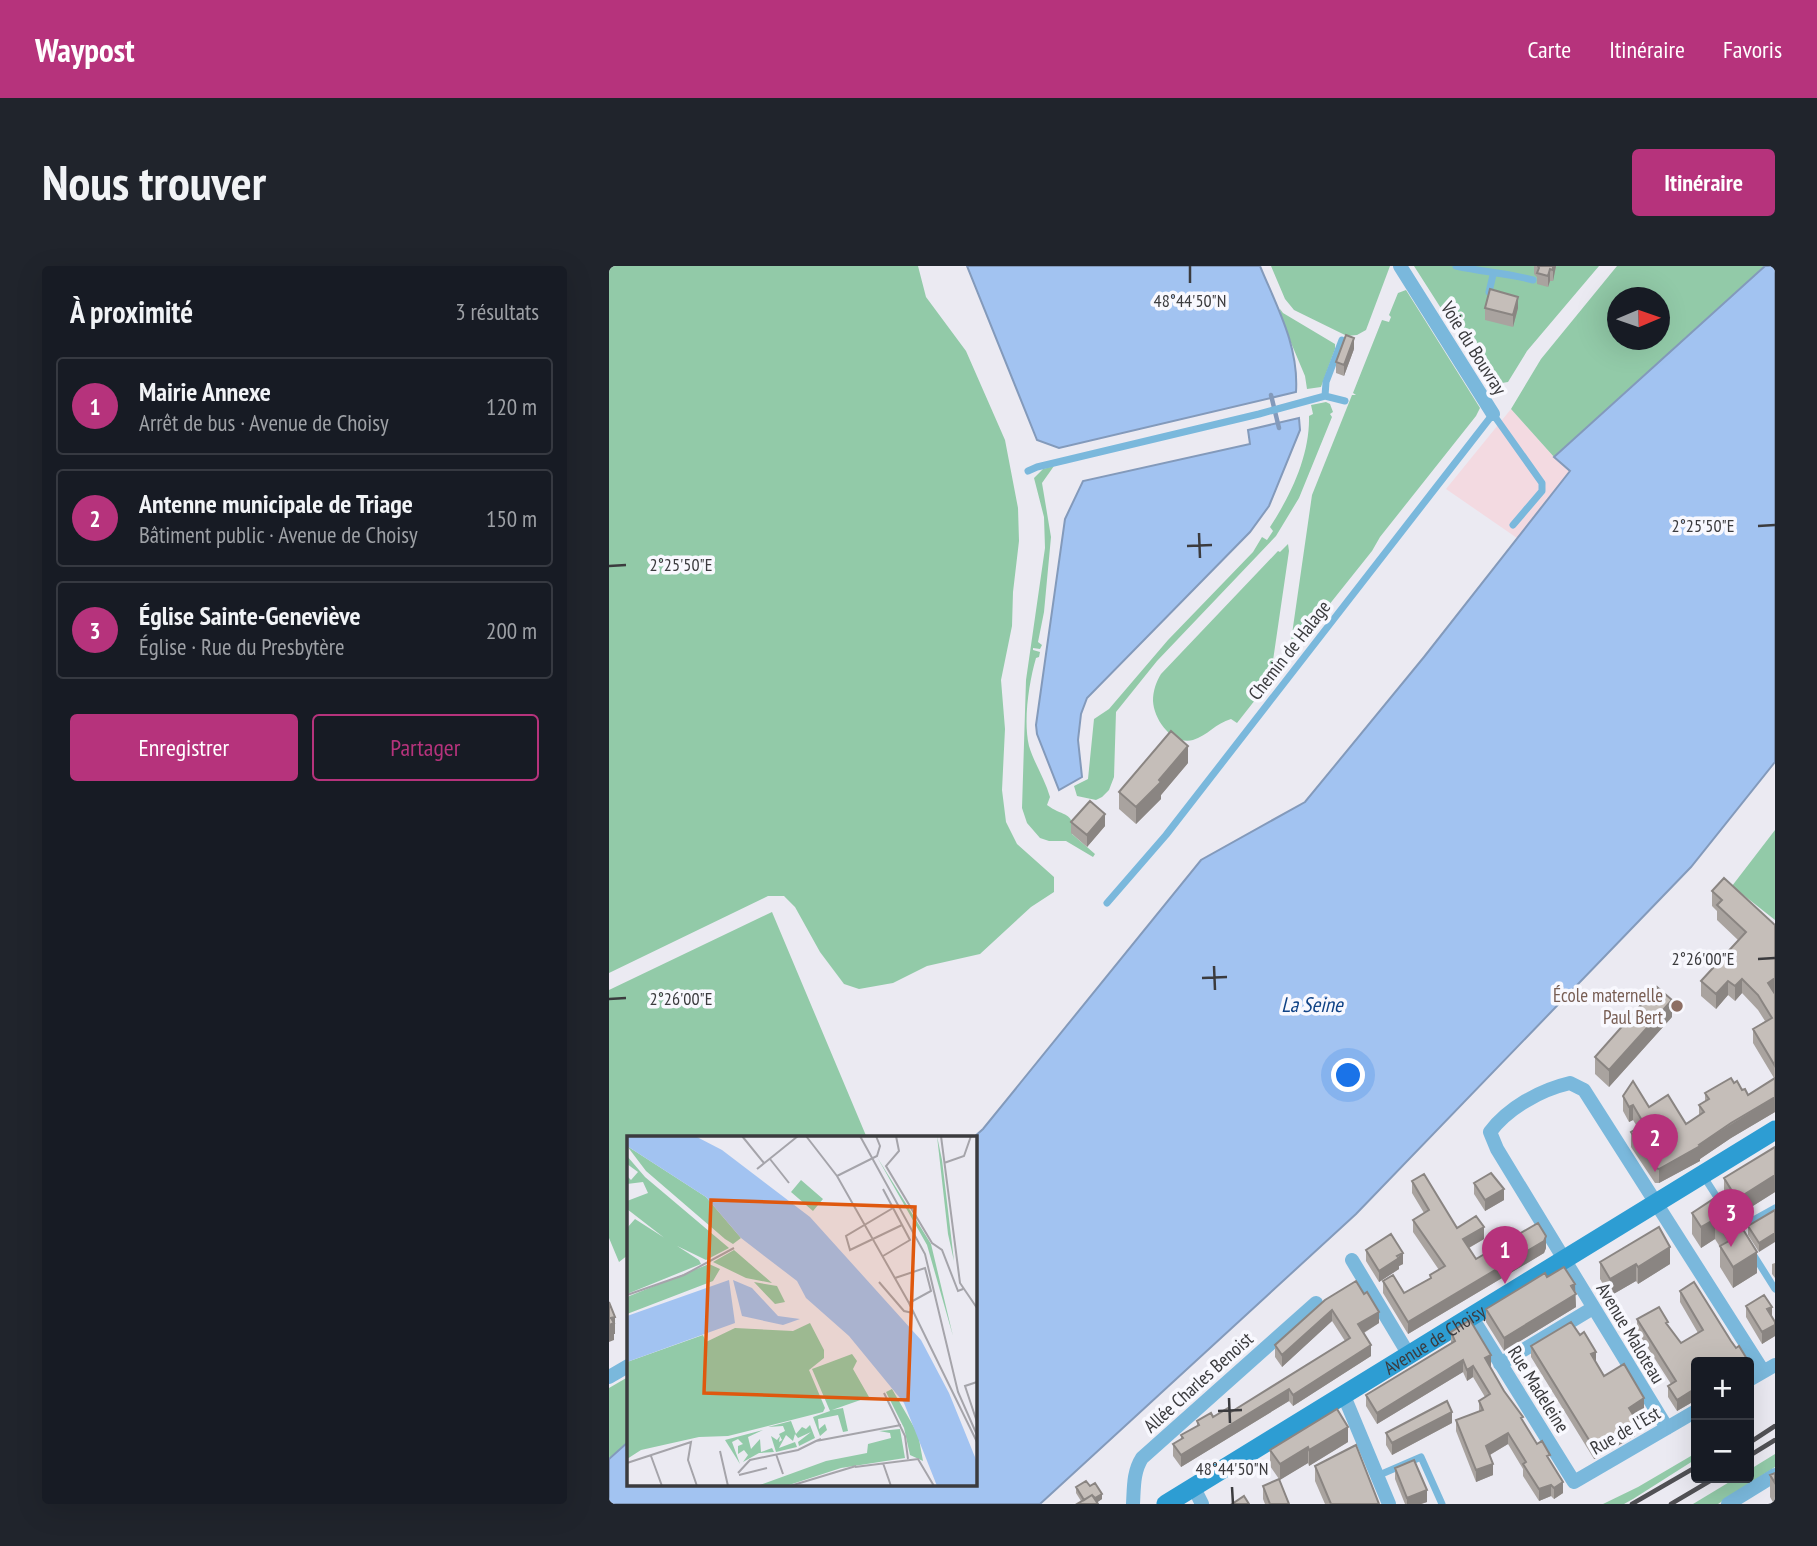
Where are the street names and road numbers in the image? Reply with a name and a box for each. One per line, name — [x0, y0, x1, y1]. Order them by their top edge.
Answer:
street label: Voie du Bouvray — [1435, 296, 1513, 400]
street label: Chemin de Halage — [1243, 595, 1335, 705]
street label: Avenue Maloteau — [1592, 1278, 1670, 1388]
street label: Avenue de Choisy — [1379, 1298, 1491, 1380]
street label: Allée Charles Benoist — [1138, 1326, 1258, 1437]
street label: Rue Madeleine — [1503, 1341, 1575, 1437]
street label: Rue de l'Est — [1586, 1400, 1665, 1460]

